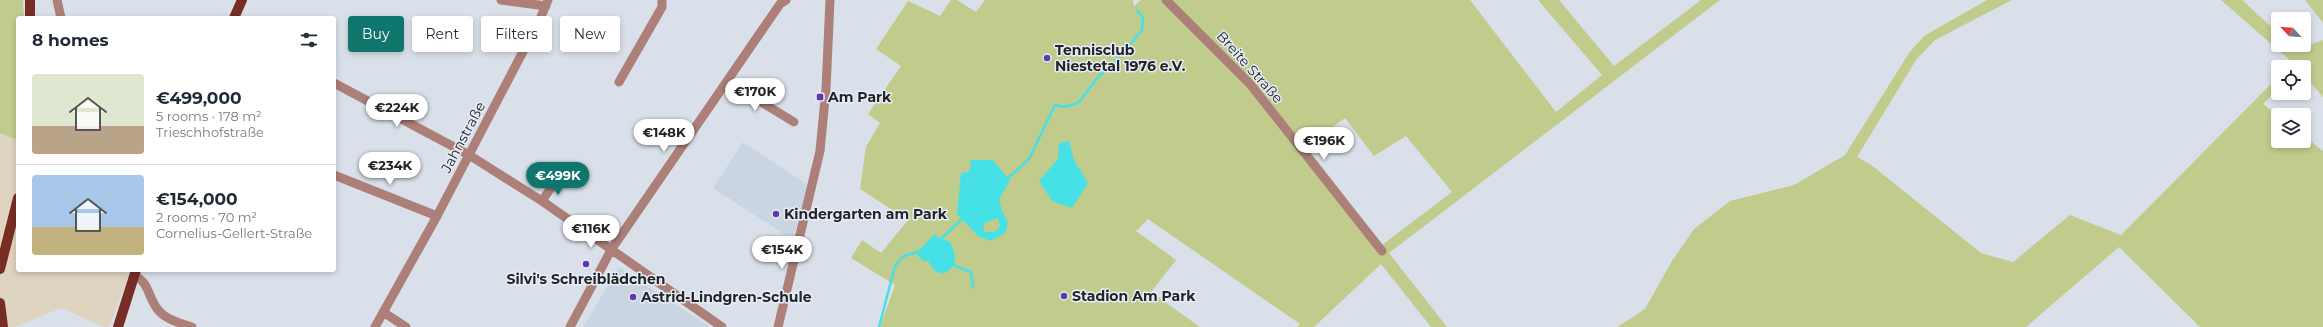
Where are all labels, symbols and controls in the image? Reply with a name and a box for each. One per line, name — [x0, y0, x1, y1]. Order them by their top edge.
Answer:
north arrow — [2271, 12, 2311, 52]
map controls — [2271, 12, 2311, 148]
chip: Buy — [348, 16, 404, 52]
chip: Rent — [412, 16, 473, 52]
chip: Filters — [481, 16, 552, 52]
chip: New — [560, 16, 620, 52]
street label: Breite Straße — [1213, 27, 1287, 107]
icon: filters — [298, 29, 320, 51]
text: 8 homes — [32, 30, 109, 50]
place label: Tennisclub Niestetal 1976 e.V. — [1055, 41, 1186, 75]
marker: Tennisclub Niestetal 1976 e.V. — [1042, 53, 1052, 63]
button: locate — [2271, 60, 2311, 100]
pin: €170K — [727, 78, 783, 112]
text: €170K — [734, 83, 776, 99]
text: €499,000 — [156, 88, 242, 108]
place label: Am Park — [827, 88, 892, 106]
icon: home — [64, 90, 112, 138]
marker: Am Park — [815, 92, 825, 102]
pin: €224K — [369, 94, 425, 128]
street label: Jahnstraße — [436, 98, 489, 176]
text: €224K — [375, 99, 419, 115]
text: 5 rooms · 178 m² — [156, 108, 262, 124]
button: layers — [2271, 108, 2311, 148]
pin: €148K — [636, 119, 692, 153]
text: Trieschhofstraße — [156, 124, 264, 140]
text: €148K — [642, 124, 686, 140]
pin: €196K — [1296, 127, 1352, 161]
text: €196K — [1303, 132, 1345, 148]
pin: €234K — [362, 152, 418, 186]
text: €234K — [368, 157, 412, 173]
pin: €499K — [530, 162, 586, 196]
text: €499K — [535, 167, 581, 183]
text: €154,000 — [156, 189, 238, 209]
icon: home — [64, 191, 112, 239]
place label: Kindergarten am Park — [784, 205, 948, 223]
text: 2 rooms · 70 m² — [156, 209, 257, 225]
marker: Kindergarten am Park — [771, 209, 781, 219]
pin: €116K — [563, 215, 619, 249]
text: €116K — [572, 220, 610, 236]
text: Cornelius-Gellert-Straße — [156, 225, 312, 241]
pin: €154K — [754, 236, 810, 270]
text: €154K — [761, 241, 803, 257]
marker: Silvi's Schreiblädchen — [581, 259, 591, 269]
place label: Silvi's Schreiblädchen — [506, 270, 666, 288]
place label: Stadion Am Park — [1072, 287, 1196, 305]
place label: Astrid-Lindgren-Schule — [640, 288, 812, 306]
marker: Stadion Am Park — [1059, 291, 1069, 301]
marker: Astrid-Lindgren-Schule — [628, 292, 638, 302]

